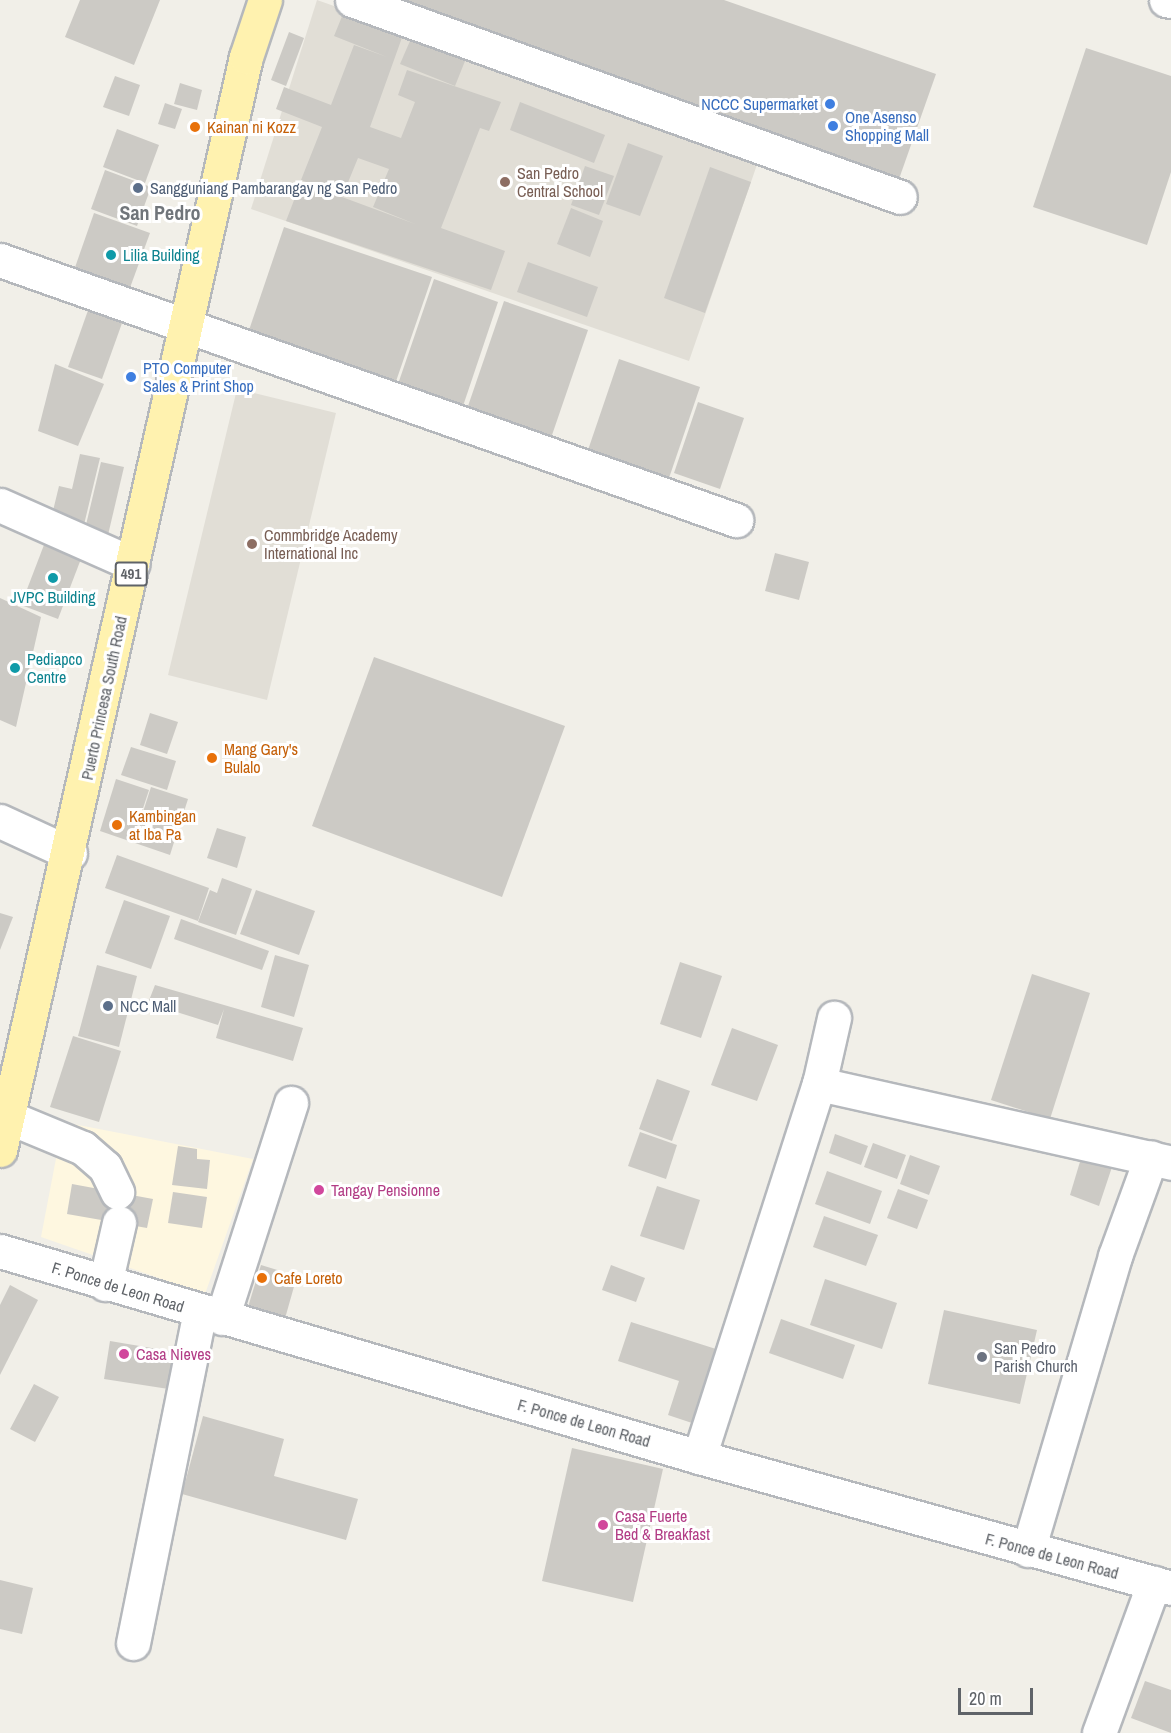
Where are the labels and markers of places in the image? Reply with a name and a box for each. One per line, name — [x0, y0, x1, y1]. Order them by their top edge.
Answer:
place label: NCCC Supermarket — [701, 94, 818, 114]
marker: NCCC Supermarket — [823, 97, 837, 111]
place label: One Asenso Shopping Mall — [845, 107, 929, 145]
place label: Kainan ni Kozz — [207, 117, 296, 137]
marker: One Asenso Shopping Mall — [826, 119, 840, 133]
marker: Kainan ni Kozz — [188, 120, 202, 134]
place label: San Pedro Central School — [517, 163, 603, 201]
marker: San Pedro Central School — [498, 175, 512, 189]
place label: Sangguniang Pambarangay ng San Pedro — [150, 178, 397, 198]
marker: Sangguniang Pambarangay ng San Pedro — [131, 181, 145, 195]
place label: Lilia Building — [123, 245, 200, 265]
marker: Lilia Building — [104, 248, 118, 262]
place label: PTO Computer Sales & Print Shop — [143, 358, 254, 396]
marker: PTO Computer Sales & Print Shop — [124, 370, 138, 384]
place label: Commbridge Academy International Inc — [264, 525, 398, 563]
marker: Commbridge Academy International Inc — [245, 537, 259, 551]
marker: JVPC Building — [46, 571, 60, 585]
place label: JVPC Building — [10, 587, 96, 607]
place label: Pediapco Centre — [27, 649, 82, 687]
marker: Pediapco Centre — [8, 661, 22, 675]
place label: Mang Gary's Bulalo — [224, 739, 298, 777]
marker: Mang Gary's Bulalo — [205, 751, 219, 765]
place label: Kambingan at Iba Pa — [129, 806, 196, 844]
marker: Kambingan at Iba Pa — [110, 818, 124, 832]
place label: NCC Mall — [120, 996, 176, 1016]
marker: NCC Mall — [101, 999, 115, 1013]
place label: Tangay Pensionne — [331, 1180, 440, 1200]
marker: Tangay Pensionne — [312, 1183, 326, 1197]
place label: Cafe Loreto — [274, 1268, 343, 1288]
marker: Cafe Loreto — [255, 1271, 269, 1285]
place label: San Pedro Parish Church — [994, 1338, 1078, 1376]
place label: Casa Nieves — [136, 1344, 211, 1364]
marker: Casa Nieves — [117, 1347, 131, 1361]
marker: San Pedro Parish Church — [975, 1350, 989, 1364]
place label: Casa Fuerte Bed & Breakfast — [615, 1506, 710, 1544]
marker: Casa Fuerte Bed & Breakfast — [596, 1518, 610, 1532]

